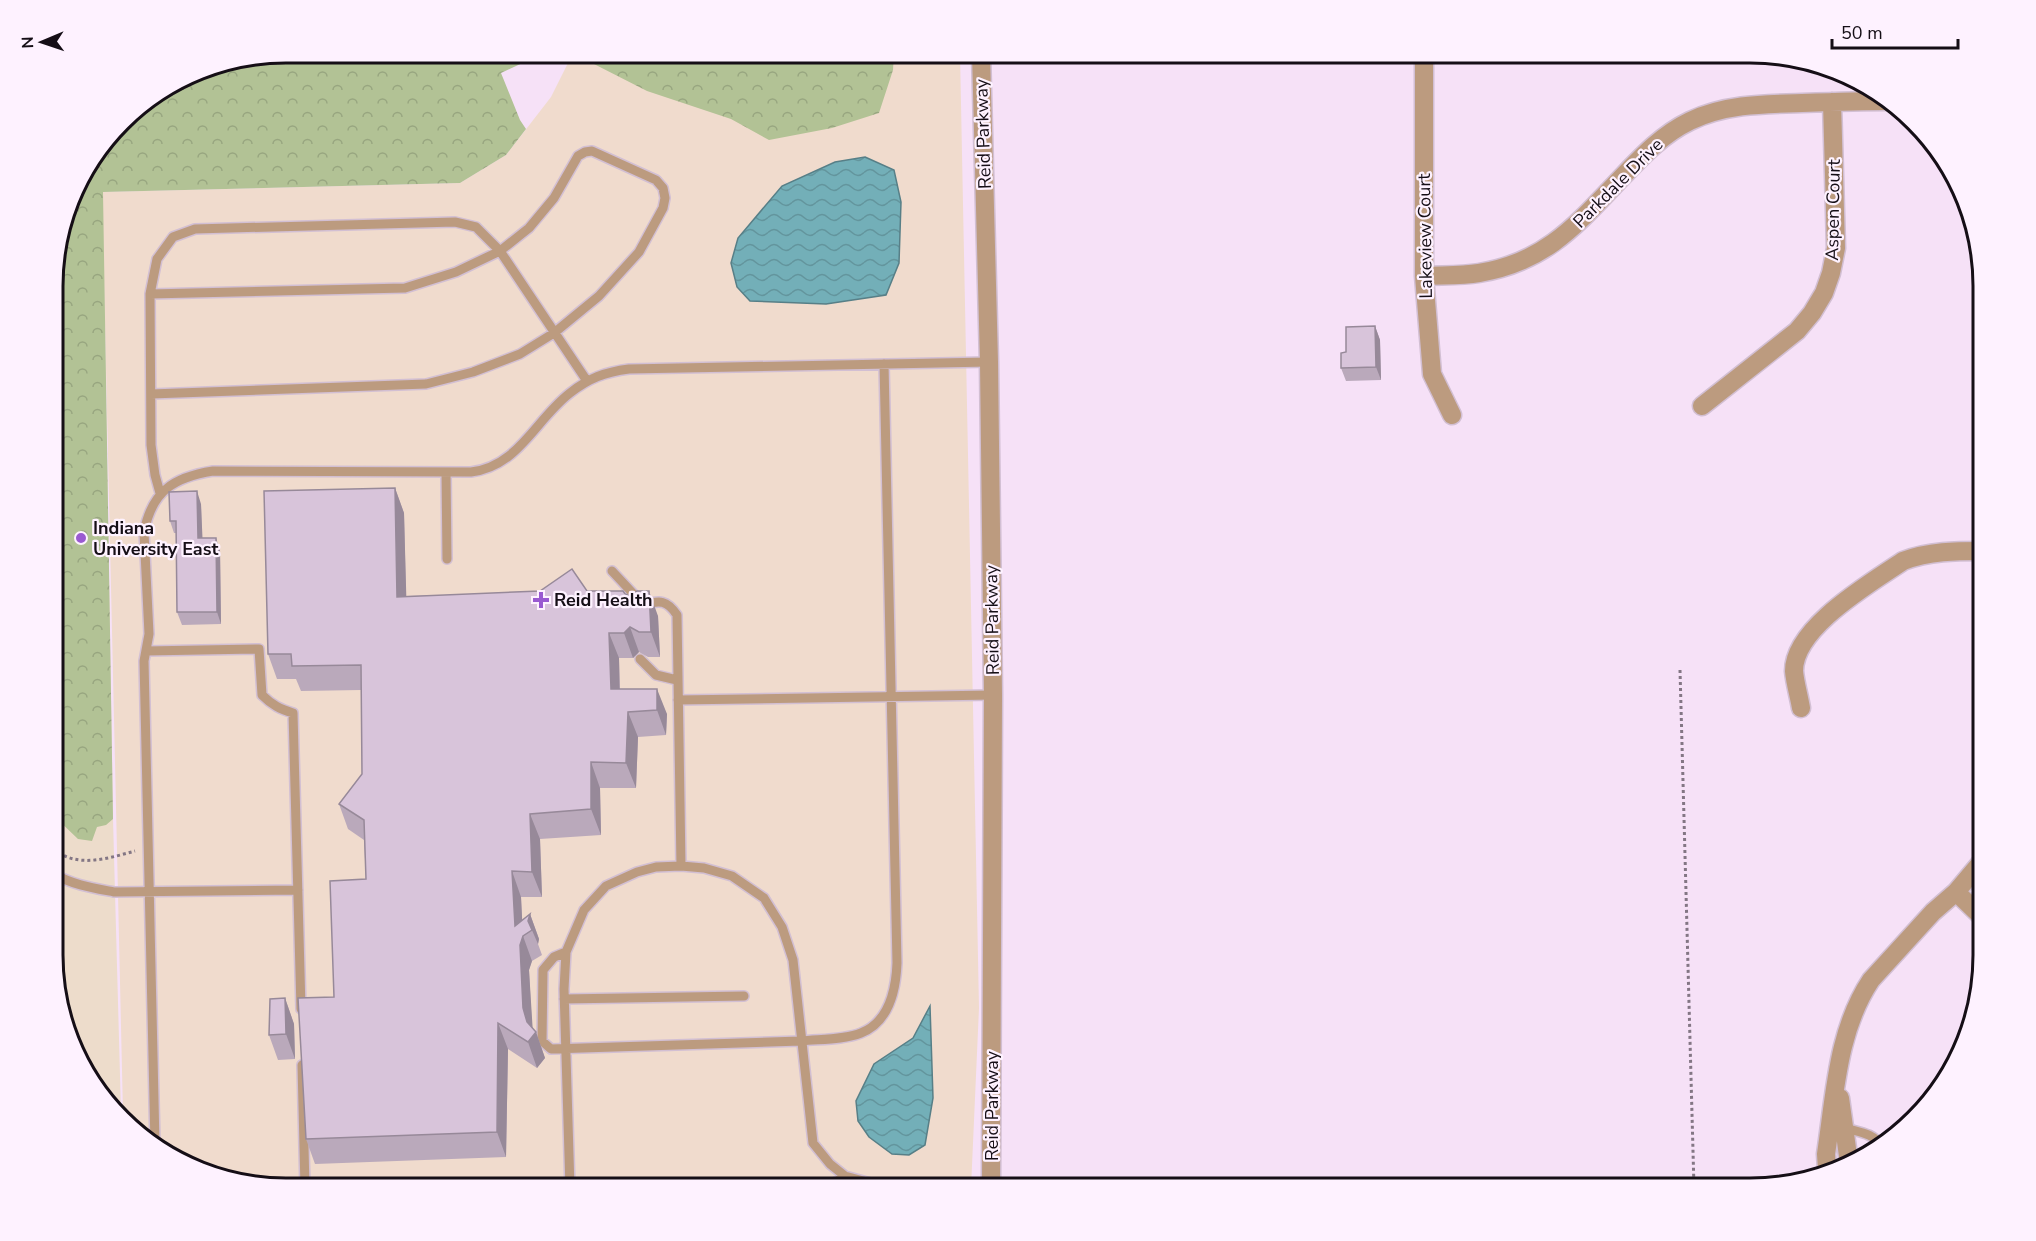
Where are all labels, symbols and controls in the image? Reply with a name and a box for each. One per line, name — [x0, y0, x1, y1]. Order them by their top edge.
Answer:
north arrow — [12, 12, 72, 72]
scale bar — [1832, 12, 1958, 50]
text: 50 m — [1841, 21, 1883, 45]
text: N — [17, 36, 39, 49]
street label: Reid Parkway — [969, 78, 997, 189]
street label: Parkdale Drive — [1568, 133, 1668, 233]
street label: Aspen Court — [1820, 158, 1846, 261]
street label: Lakeview Court — [1412, 173, 1438, 299]
place label: Indiana University East — [93, 516, 218, 561]
marker: Indiana University East — [74, 531, 88, 545]
street label: Reid Parkway — [979, 564, 1005, 675]
place label: Reid Health — [554, 588, 653, 612]
marker: Reid Health — [532, 591, 550, 609]
street label: Reid Parkway — [980, 1050, 1004, 1161]

